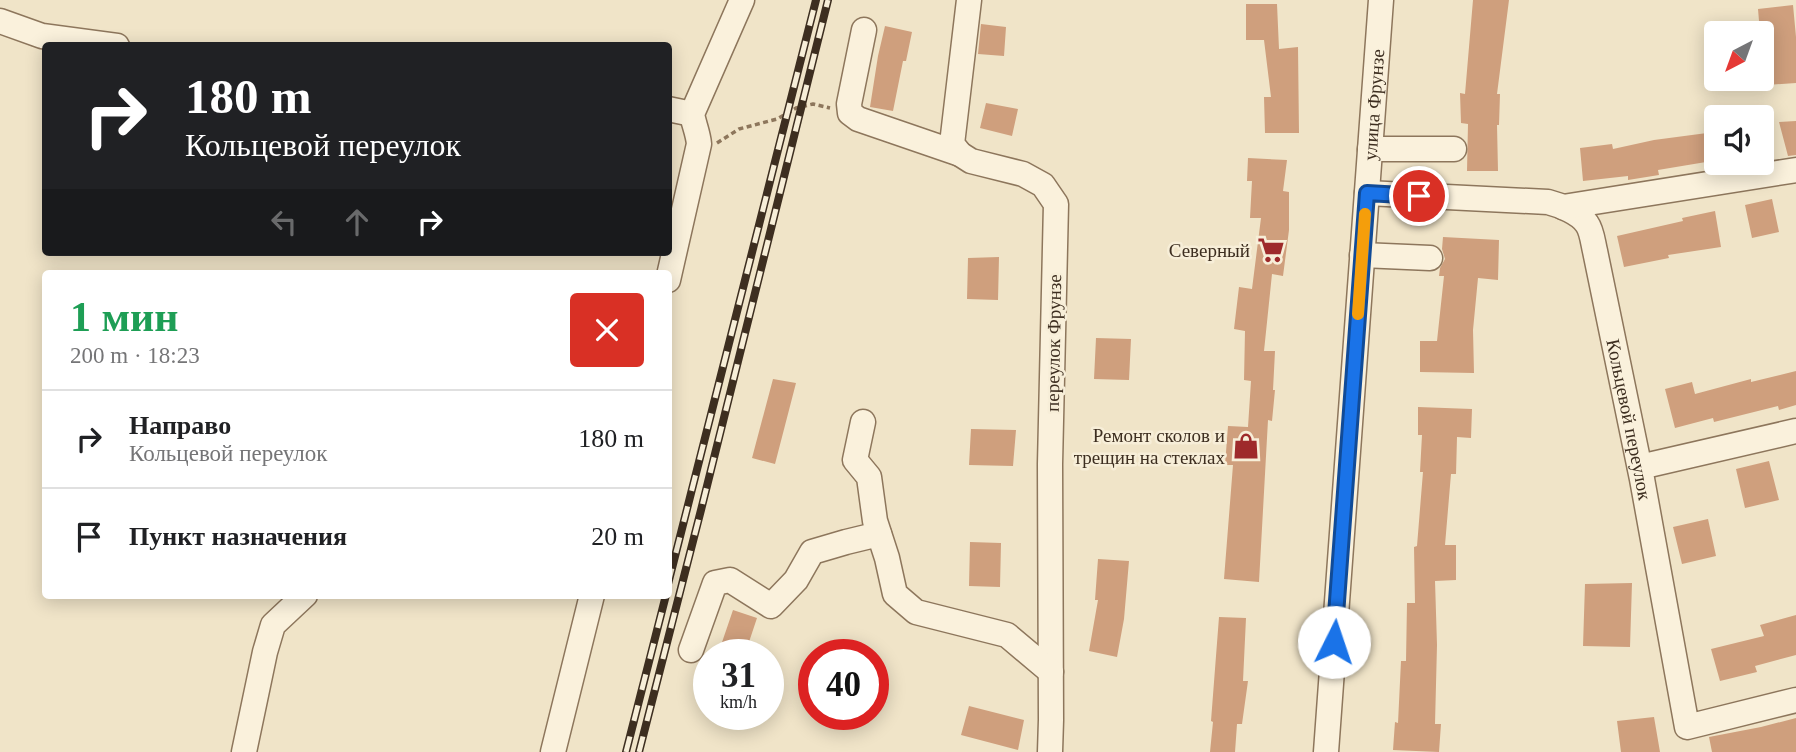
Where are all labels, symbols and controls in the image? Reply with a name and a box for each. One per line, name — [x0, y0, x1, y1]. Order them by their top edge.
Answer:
north arrow — [1704, 21, 1774, 91]
map controls — [1704, 21, 1774, 175]
street label: улица Фрунзе — [1359, 48, 1388, 161]
text: 180 m — [185, 69, 312, 124]
icon: right — [70, 70, 161, 161]
button: sound — [1704, 105, 1774, 175]
text: Кольцевой переулок — [185, 127, 461, 163]
pin — [1389, 166, 1449, 226]
icon: arrive — [1400, 177, 1438, 215]
icon: left — [265, 203, 303, 241]
icon: ahead — [338, 203, 376, 241]
icon: right — [411, 203, 449, 241]
supermarket icon: Северный — [1256, 235, 1286, 265]
place label: Северный — [1169, 240, 1250, 261]
street label: переулок Фрунзе — [1042, 274, 1065, 412]
button: close — [570, 293, 644, 367]
text: 1 мин — [70, 294, 179, 340]
street label: Кольцевой переулок — [1602, 337, 1656, 502]
text: 200 m · 18:23 — [70, 343, 200, 368]
text: Направо — [129, 411, 231, 440]
icon: right — [70, 420, 108, 458]
text: 180 m — [578, 424, 644, 453]
place label: Ремонт сколов и трещин на стеклах — [1074, 425, 1225, 468]
shop icon: Ремонт сколов и трещин на стеклах — [1231, 431, 1261, 461]
text: Кольцевой переулок — [129, 441, 327, 466]
icon: arrive — [70, 518, 108, 556]
text: Пункт назначения — [129, 522, 347, 551]
text: 20 m — [591, 522, 644, 551]
position arrow — [1297, 605, 1371, 679]
speed limit sign: 40 — [798, 639, 889, 730]
text: 31 — [721, 656, 756, 695]
text: km/h — [720, 692, 757, 712]

